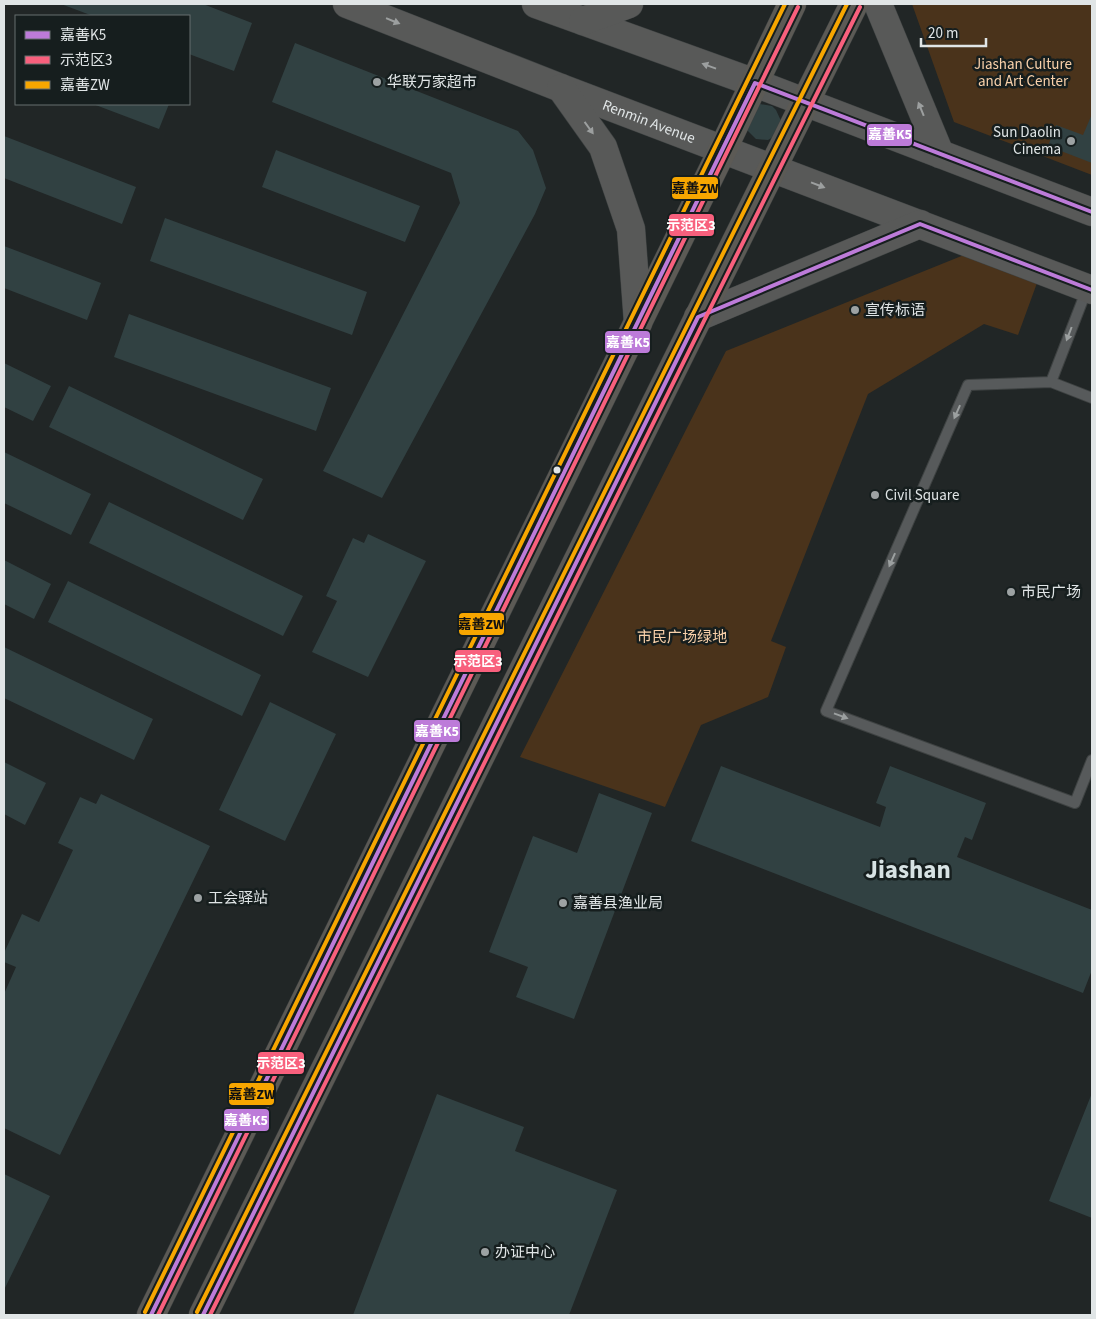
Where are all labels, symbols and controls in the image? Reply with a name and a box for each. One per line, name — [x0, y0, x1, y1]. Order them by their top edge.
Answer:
legend — [15, 15, 190, 105]
scale bar — [921, 15, 986, 47]
one-way arrow — [385, 18, 400, 26]
text: 20 m — [928, 23, 958, 44]
text: 嘉善K5 — [60, 25, 106, 46]
text: 示范区3 — [60, 50, 112, 71]
park label: Jiashan Culture and Art Center — [974, 54, 1072, 92]
one-way arrow — [701, 62, 716, 70]
place label: 华联万家超市 — [387, 72, 477, 93]
text: 嘉善ZW — [60, 75, 110, 96]
marker: 华联万家超市 — [371, 76, 383, 88]
street label: Renmin Avenue — [600, 94, 698, 149]
one-way arrow — [917, 102, 925, 116]
one-way arrow — [584, 121, 594, 135]
place label: Sun Daolin Cinema — [993, 122, 1061, 160]
line badge: 嘉善K5 — [866, 123, 913, 147]
text: 嘉善K5 — [868, 125, 912, 145]
marker: Sun Daolin Cinema — [1065, 135, 1077, 147]
line badge: 嘉善ZW — [671, 176, 719, 200]
text: 嘉善ZW — [672, 179, 719, 199]
one-way arrow — [811, 181, 826, 189]
line badge: 示范区3 — [668, 213, 715, 237]
text: 示范区3 — [666, 216, 716, 236]
place label: 宣传标语 — [865, 300, 925, 321]
marker: 宣传标语 — [849, 304, 861, 316]
one-way arrow — [1065, 327, 1073, 341]
line badge: 嘉善K5 — [604, 330, 651, 354]
text: 嘉善K5 — [606, 333, 650, 353]
one-way arrow — [953, 405, 961, 419]
unlabelled marker — [552, 465, 562, 475]
place label: Civil Square — [885, 485, 959, 506]
marker: Civil Square — [869, 489, 881, 501]
one-way arrow — [887, 553, 895, 567]
place label: 市民广场 — [1021, 582, 1081, 603]
marker: 市民广场 — [1005, 586, 1017, 598]
line badge: 嘉善ZW — [458, 612, 505, 636]
text: 嘉善ZW — [458, 615, 505, 635]
park label: 市民广场绿地 — [637, 627, 727, 648]
line badge: 示范区3 — [454, 649, 502, 673]
text: 示范区3 — [453, 652, 503, 672]
one-way arrow — [833, 713, 848, 720]
line badge: 嘉善K5 — [413, 719, 461, 743]
text: 嘉善K5 — [415, 722, 459, 742]
district label: Jiashan — [865, 852, 951, 888]
place label: 工会驿站 — [208, 888, 268, 909]
marker: 工会驿站 — [192, 892, 204, 904]
place label: 嘉善县渔业局 — [573, 893, 663, 914]
marker: 嘉善县渔业局 — [557, 897, 569, 909]
line badge: 示范区3 — [257, 1051, 305, 1075]
text: 示范区3 — [256, 1054, 306, 1074]
line badge: 嘉善ZW — [228, 1082, 275, 1106]
text: 嘉善ZW — [229, 1085, 276, 1105]
line badge: 嘉善K5 — [223, 1108, 270, 1132]
text: 嘉善K5 — [224, 1111, 268, 1131]
place label: 办证中心 — [495, 1242, 555, 1263]
marker: 办证中心 — [479, 1246, 491, 1258]

